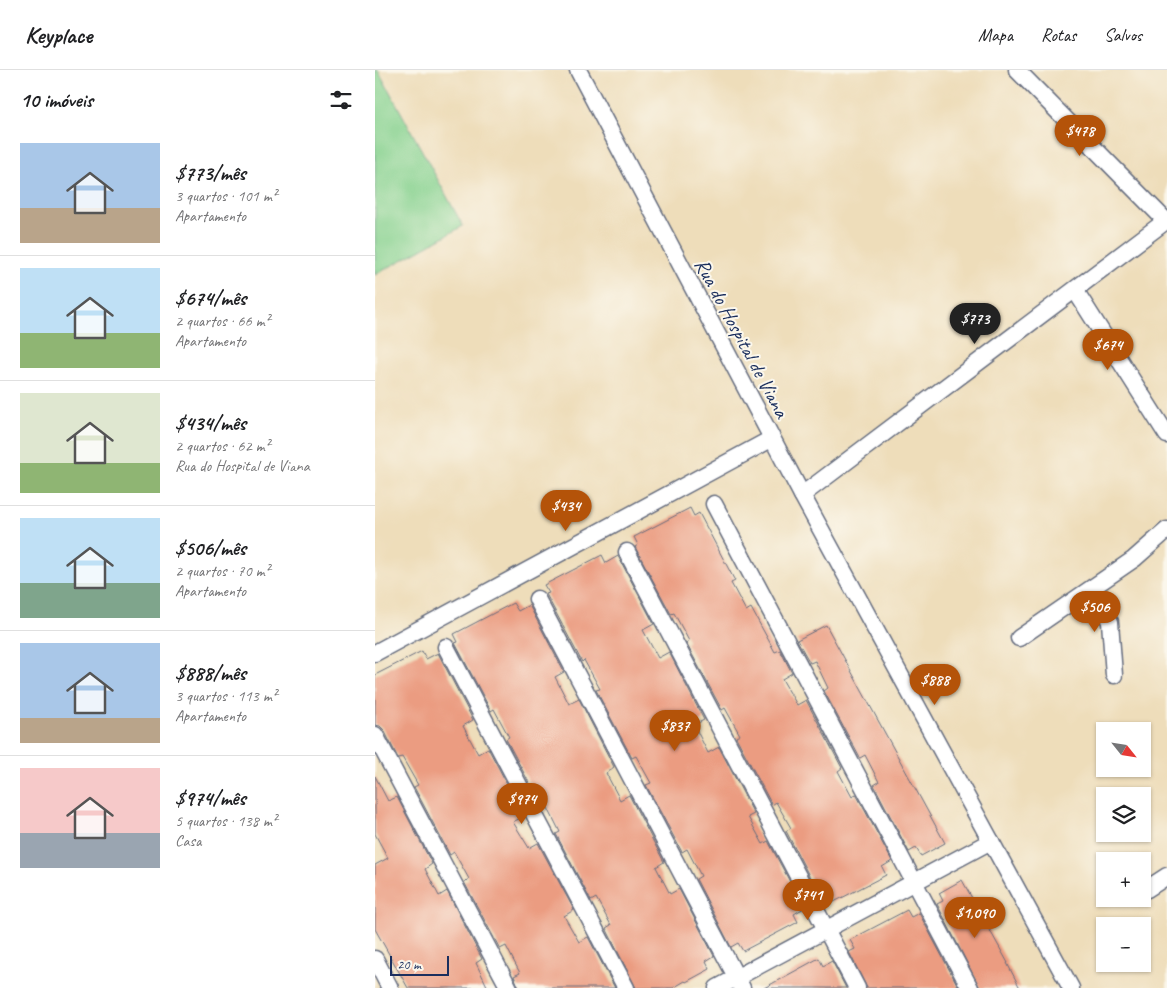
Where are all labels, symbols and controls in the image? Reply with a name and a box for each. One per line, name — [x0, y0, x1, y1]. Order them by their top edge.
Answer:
text: Keyplace — [25, 20, 92, 50]
text: Mapa — [978, 24, 1013, 46]
text: Rotas — [1041, 24, 1076, 46]
text: Salvos — [1104, 24, 1142, 46]
icon: filters — [327, 86, 355, 114]
text: 10 imóveis — [20, 87, 93, 113]
pin: $478 — [1050, 114, 1110, 157]
text: $478 — [1066, 121, 1094, 141]
text: $773/mês — [175, 160, 246, 186]
icon: home — [60, 163, 120, 223]
text: 3 quartos · 101 m² — [175, 186, 277, 206]
text: Apartamento — [175, 206, 246, 226]
street label: Rua do Hospital de Viana — [689, 254, 796, 424]
text: $674/mês — [175, 285, 246, 311]
icon: home — [60, 288, 120, 348]
pin: $773 — [945, 302, 1005, 345]
text: $773 — [961, 309, 989, 329]
text: 2 quartos · 66 m² — [175, 311, 270, 331]
pin: $674 — [1078, 328, 1138, 371]
text: Apartamento — [175, 331, 246, 351]
text: $674 — [1093, 335, 1123, 355]
text: $434/mês — [175, 410, 246, 436]
icon: home — [60, 413, 120, 473]
text: 2 quartos · 62 m² — [175, 436, 270, 456]
text: Rua do Hospital de Viana — [175, 456, 310, 476]
pin: $434 — [536, 490, 596, 532]
text: $434 — [552, 496, 580, 516]
text: $506/mês — [175, 535, 246, 561]
icon: home — [60, 538, 120, 598]
text: 2 quartos · 70 m² — [175, 561, 270, 581]
text: Apartamento — [175, 581, 246, 601]
pin: $506 — [1065, 590, 1125, 633]
text: $506 — [1081, 597, 1109, 617]
text: $888/mês — [175, 660, 246, 686]
icon: home — [60, 663, 120, 723]
pin: $888 — [905, 664, 965, 706]
text: $888 — [921, 670, 949, 690]
text: 3 quartos · 113 m² — [175, 686, 277, 706]
text: Apartamento — [175, 706, 246, 726]
pin: $837 — [645, 710, 705, 752]
text: $837 — [661, 716, 689, 736]
north arrow — [1096, 722, 1151, 778]
map controls — [1096, 722, 1151, 972]
pin: $974 — [492, 782, 552, 825]
text: $974/mês — [175, 785, 246, 811]
button: layers — [1096, 787, 1151, 842]
icon: home — [60, 788, 120, 848]
text: $974 — [508, 789, 536, 809]
text: 5 quartos · 138 m² — [175, 811, 277, 831]
text: Casa — [175, 831, 201, 851]
button: + — [1096, 852, 1151, 907]
pin: $741 — [778, 878, 838, 921]
text: $741 — [794, 885, 822, 905]
pin: $1,090 — [934, 896, 1016, 939]
text: $1,090 — [956, 903, 994, 923]
button: − — [1096, 917, 1151, 972]
scale bar — [390, 953, 449, 976]
text: 20 m — [397, 956, 421, 973]

